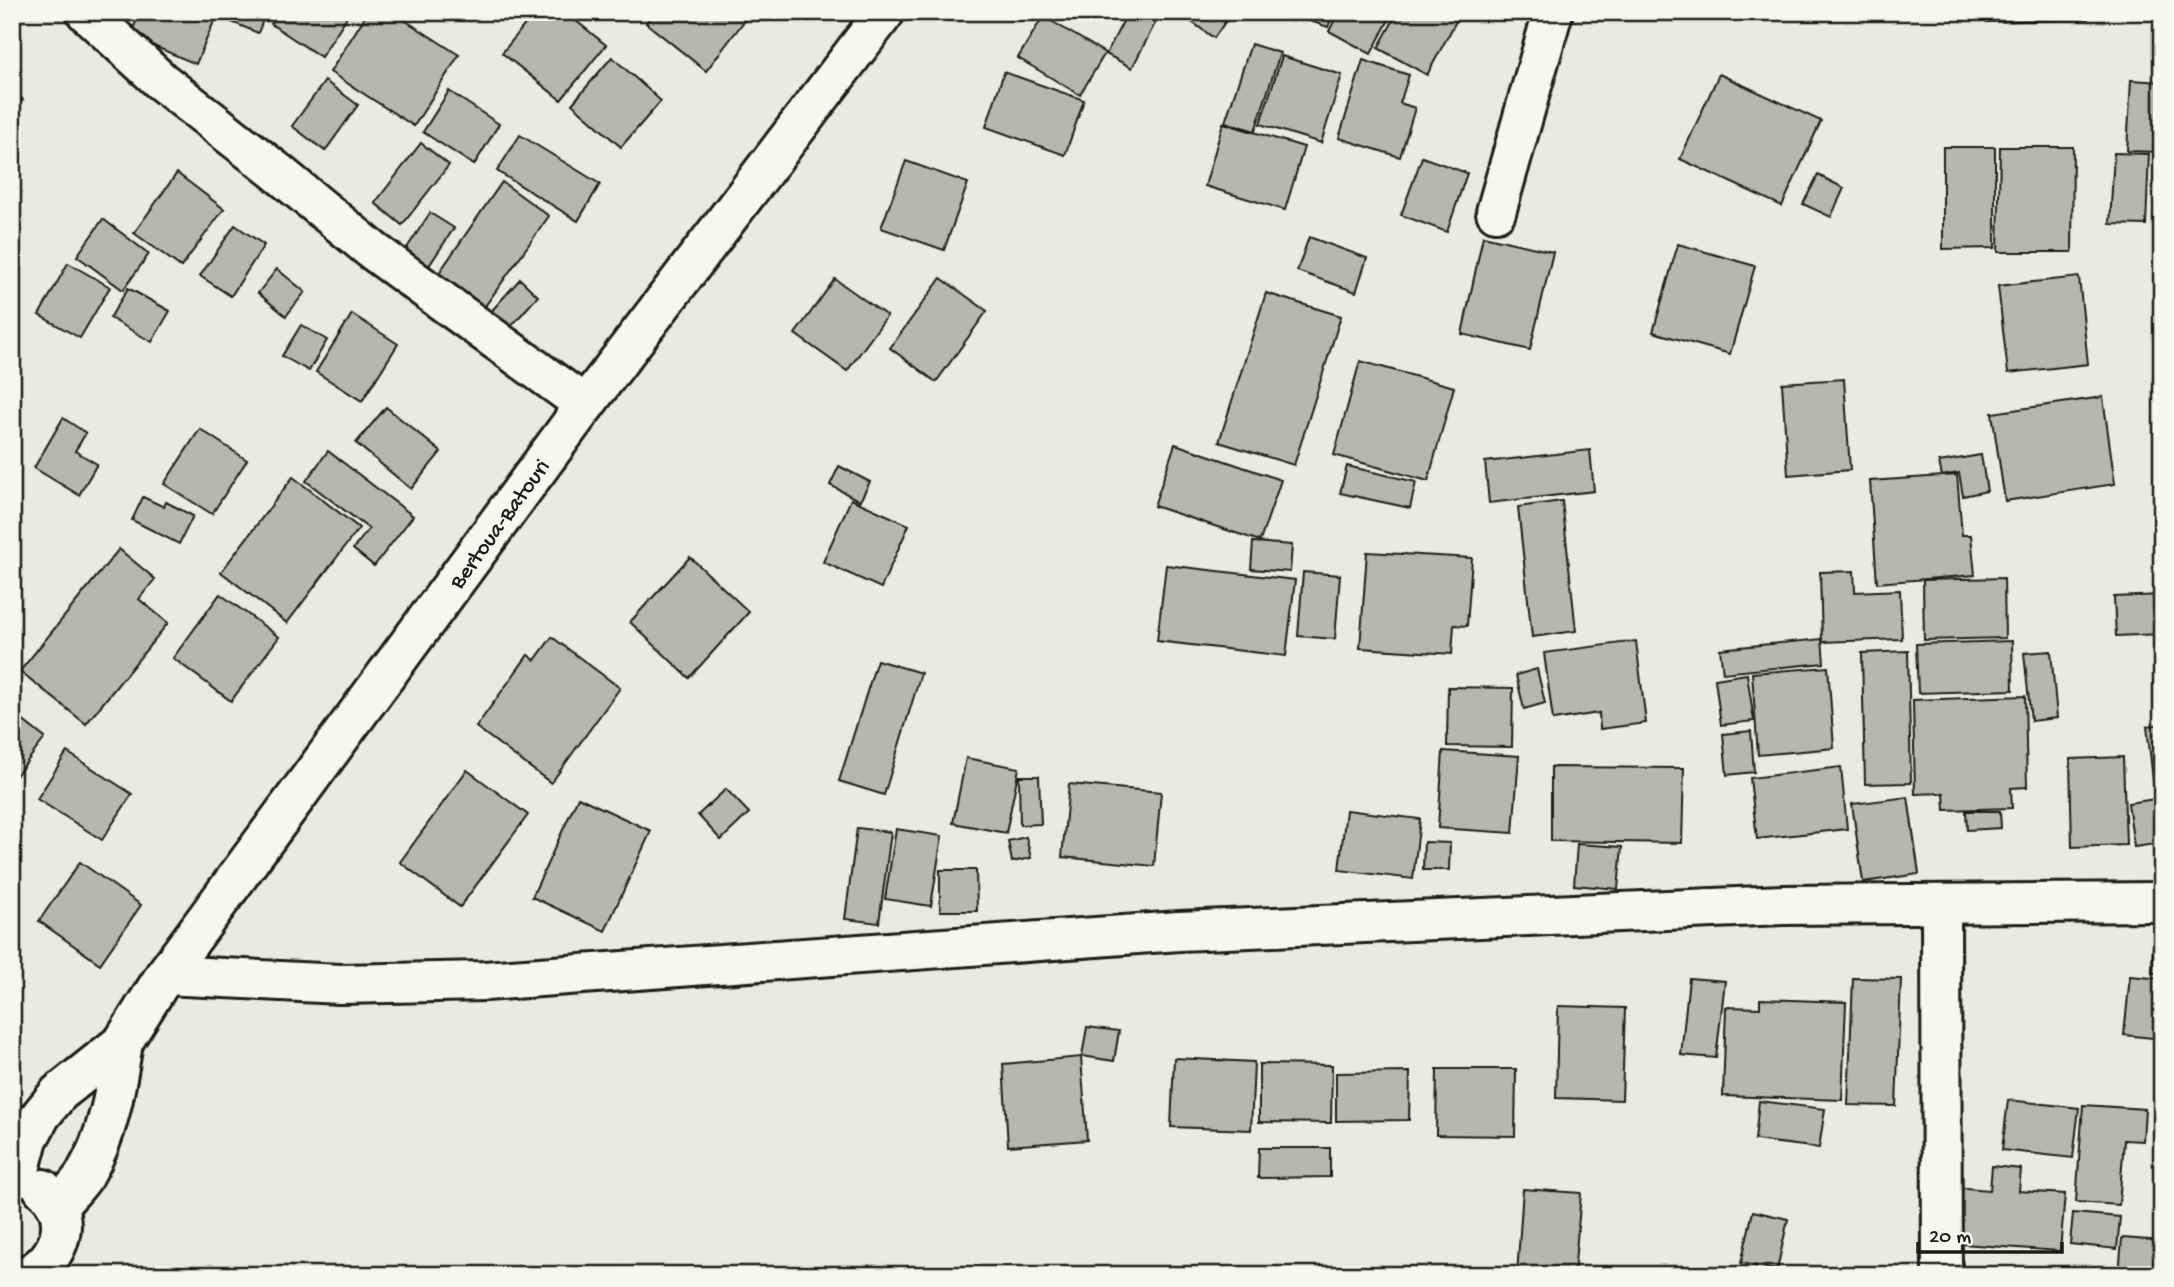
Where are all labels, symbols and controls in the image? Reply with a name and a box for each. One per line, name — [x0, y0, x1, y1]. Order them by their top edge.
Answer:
street label: Bertoua-Batouri — [444, 455, 557, 596]
scale bar — [1918, 1210, 2062, 1254]
text: 20 m — [1929, 1226, 1971, 1251]

